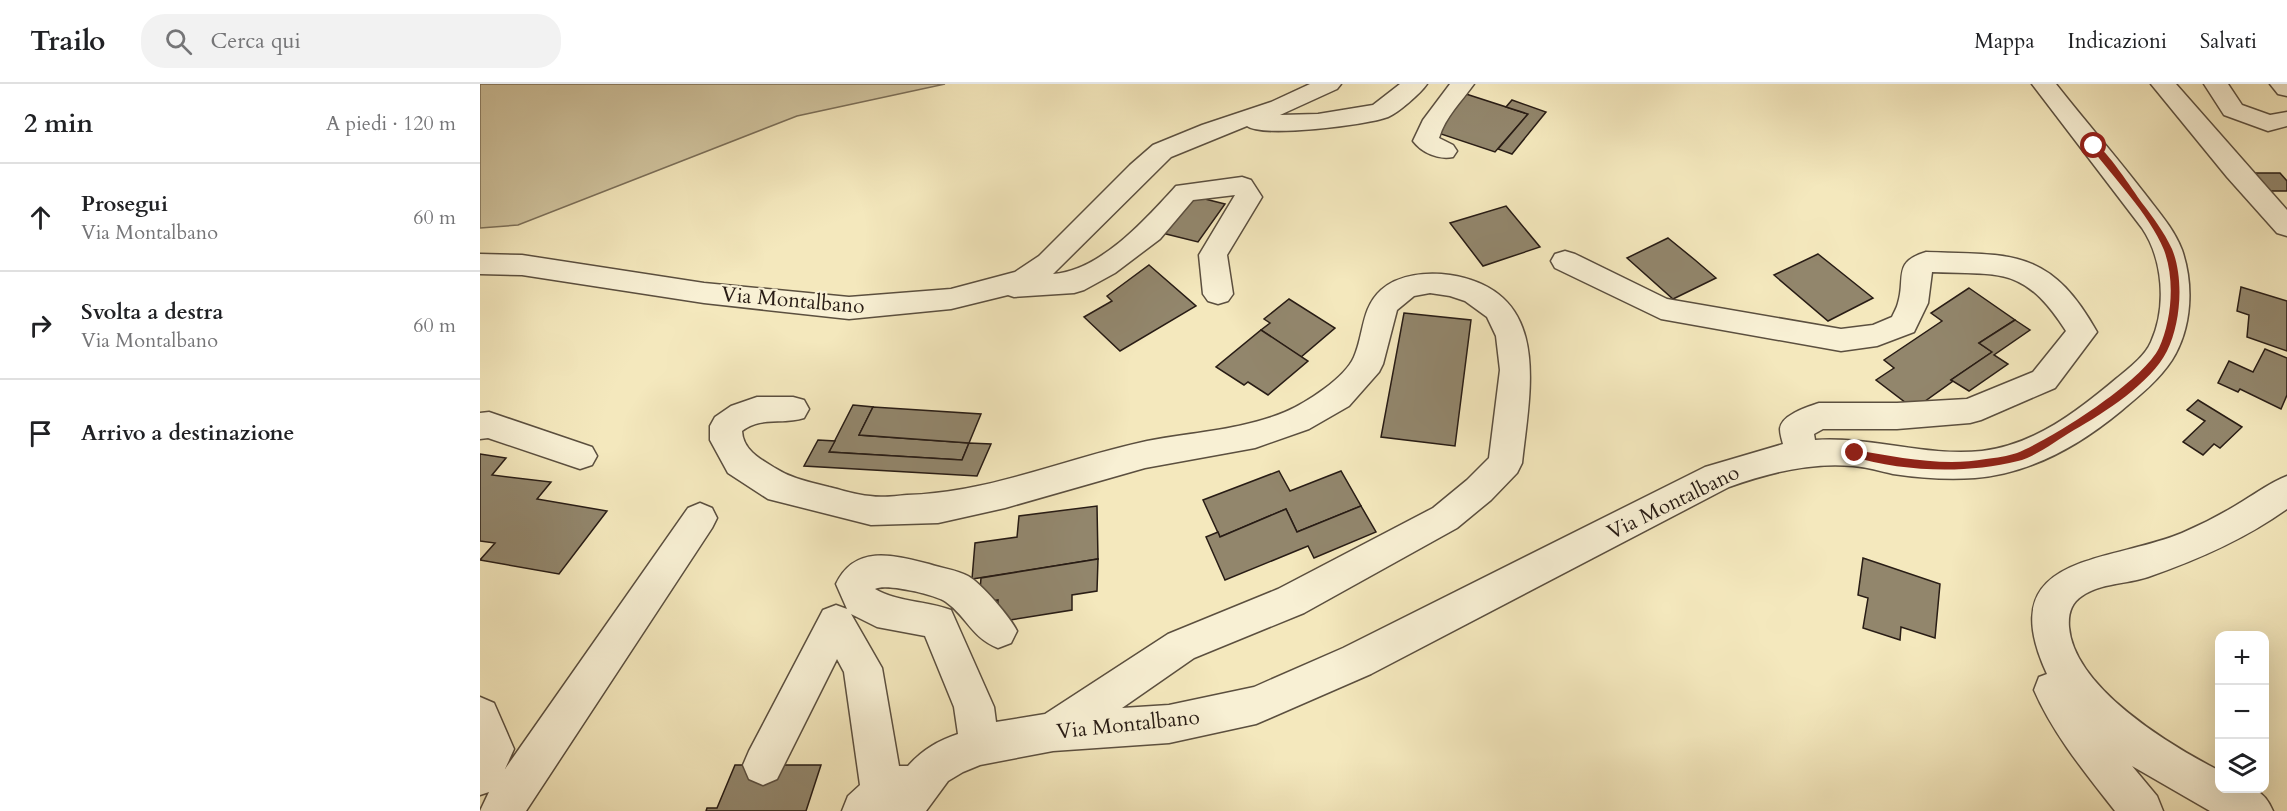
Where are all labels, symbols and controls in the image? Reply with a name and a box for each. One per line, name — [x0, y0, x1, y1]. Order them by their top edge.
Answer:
search box — [141, 14, 561, 68]
text: Trailo — [30, 22, 105, 60]
icon: search — [162, 25, 195, 58]
text: Cerca qui — [210, 26, 301, 56]
text: Mappa — [1974, 27, 2034, 56]
text: Indicazioni — [2067, 27, 2167, 56]
text: Salvati — [2200, 27, 2257, 56]
text: 2 min — [24, 106, 93, 141]
text: A piedi · 120 m — [326, 110, 456, 137]
route start — [2080, 132, 2106, 158]
text: Prosegui — [81, 189, 168, 219]
icon: ahead — [24, 201, 57, 234]
text: 60 m — [413, 204, 456, 231]
text: Via Montalbano — [81, 219, 218, 246]
street label: Via Montalbano — [720, 280, 866, 321]
text: Svolta a destra — [81, 297, 223, 327]
icon: right — [24, 309, 57, 342]
text: 60 m — [413, 312, 456, 339]
text: Via Montalbano — [81, 327, 218, 354]
icon: arrive — [24, 417, 57, 450]
text: Arrivo a destinazione — [81, 418, 294, 448]
route end — [1841, 439, 1867, 465]
street label: Via Montalbano — [1602, 458, 1744, 547]
map controls — [2215, 631, 2269, 793]
button: + — [2215, 631, 2269, 685]
button: − — [2215, 685, 2269, 739]
street label: Via Montalbano — [1055, 703, 1201, 746]
button: layers — [2215, 739, 2269, 793]

